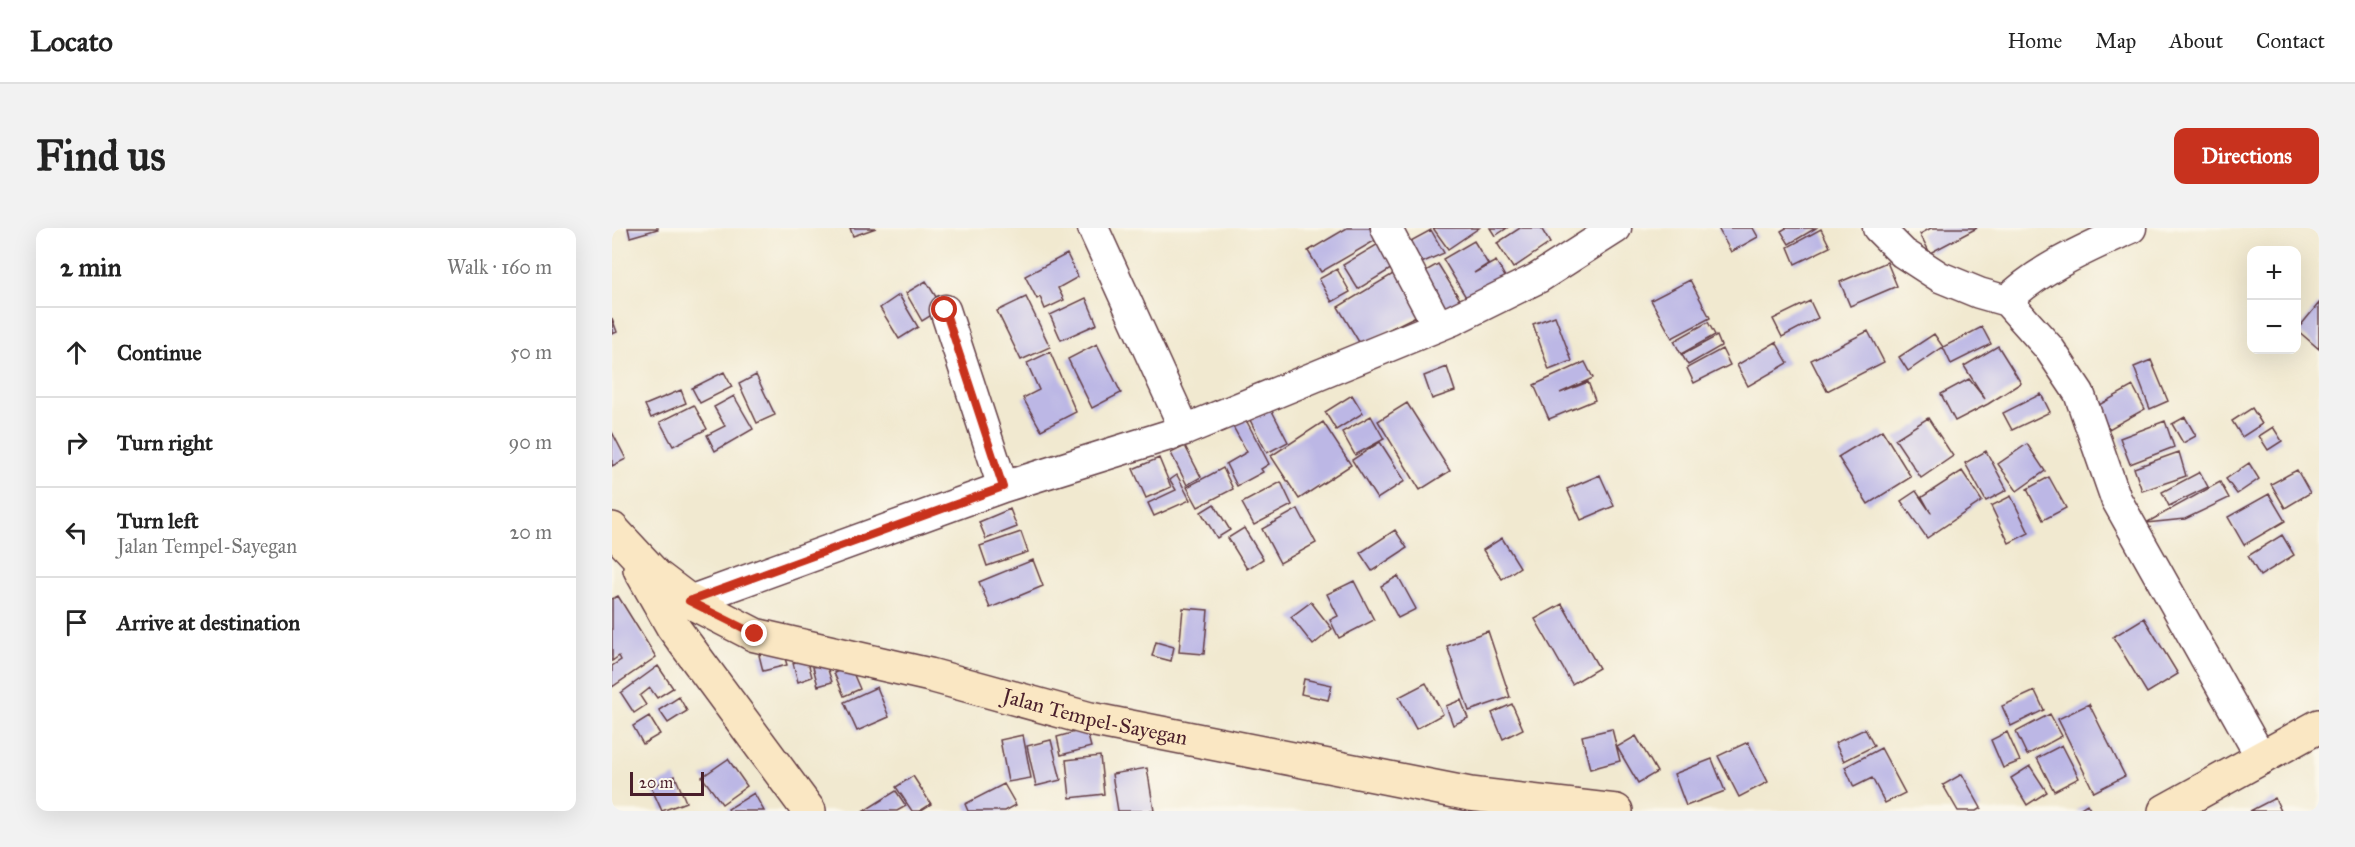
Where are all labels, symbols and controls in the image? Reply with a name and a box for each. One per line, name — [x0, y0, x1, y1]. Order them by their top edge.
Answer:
text: Locato — [30, 24, 113, 59]
text: Home — [2007, 28, 2062, 54]
text: Map — [2095, 28, 2136, 54]
text: About — [2169, 28, 2223, 54]
text: Contact — [2256, 28, 2325, 54]
button: Directions — [2174, 128, 2319, 184]
text: Find us — [36, 130, 166, 182]
map controls — [2247, 246, 2301, 354]
button: + — [2247, 246, 2301, 300]
text: 2 min — [60, 251, 121, 283]
text: Walk · 160 m — [447, 255, 552, 279]
route start — [931, 296, 957, 322]
button: − — [2247, 300, 2301, 354]
icon: ahead — [60, 336, 93, 369]
text: Continue — [117, 339, 202, 366]
text: 50 m — [510, 340, 552, 364]
icon: right — [60, 426, 93, 459]
text: Turn right — [117, 429, 213, 456]
text: 90 m — [509, 430, 552, 454]
text: Turn left — [117, 507, 199, 534]
icon: left — [60, 516, 93, 549]
text: 20 m — [509, 520, 552, 544]
text: Jalan Tempel-Sayegan — [117, 534, 297, 558]
icon: arrive — [60, 606, 93, 639]
text: Arrive at destination — [117, 609, 300, 636]
route end — [741, 620, 767, 646]
street label: Jalan Tempel-Sayegan — [998, 682, 1190, 751]
scale bar — [630, 769, 704, 796]
text: 20 m — [639, 773, 673, 792]

